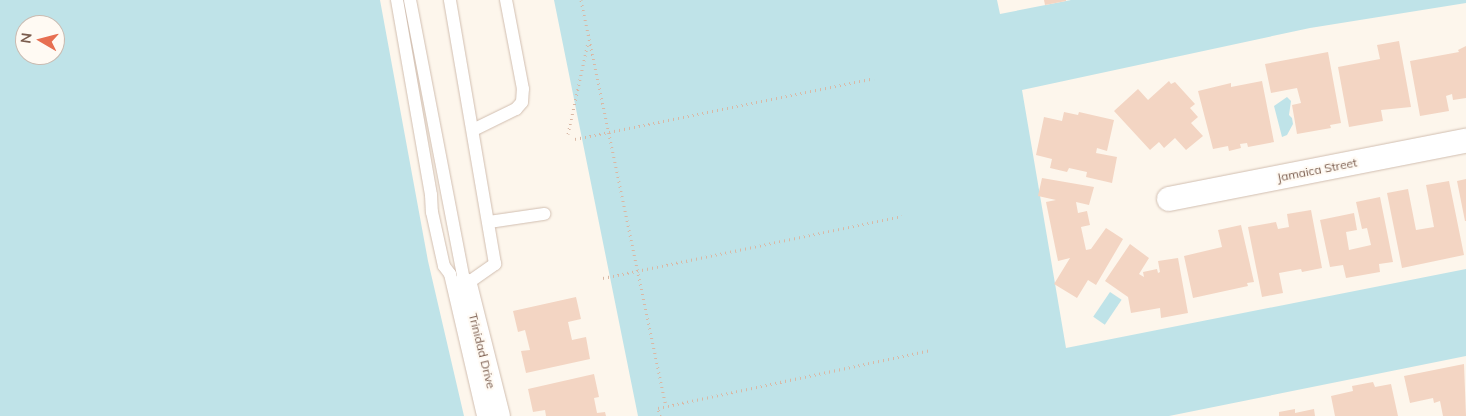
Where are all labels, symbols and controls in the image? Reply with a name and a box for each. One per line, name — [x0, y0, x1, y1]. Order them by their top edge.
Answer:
north arrow — [15, 15, 65, 65]
text: N — [16, 32, 36, 45]
street label: Jamaica Street — [1276, 155, 1358, 185]
street label: Trinidad Drive — [466, 312, 498, 390]

